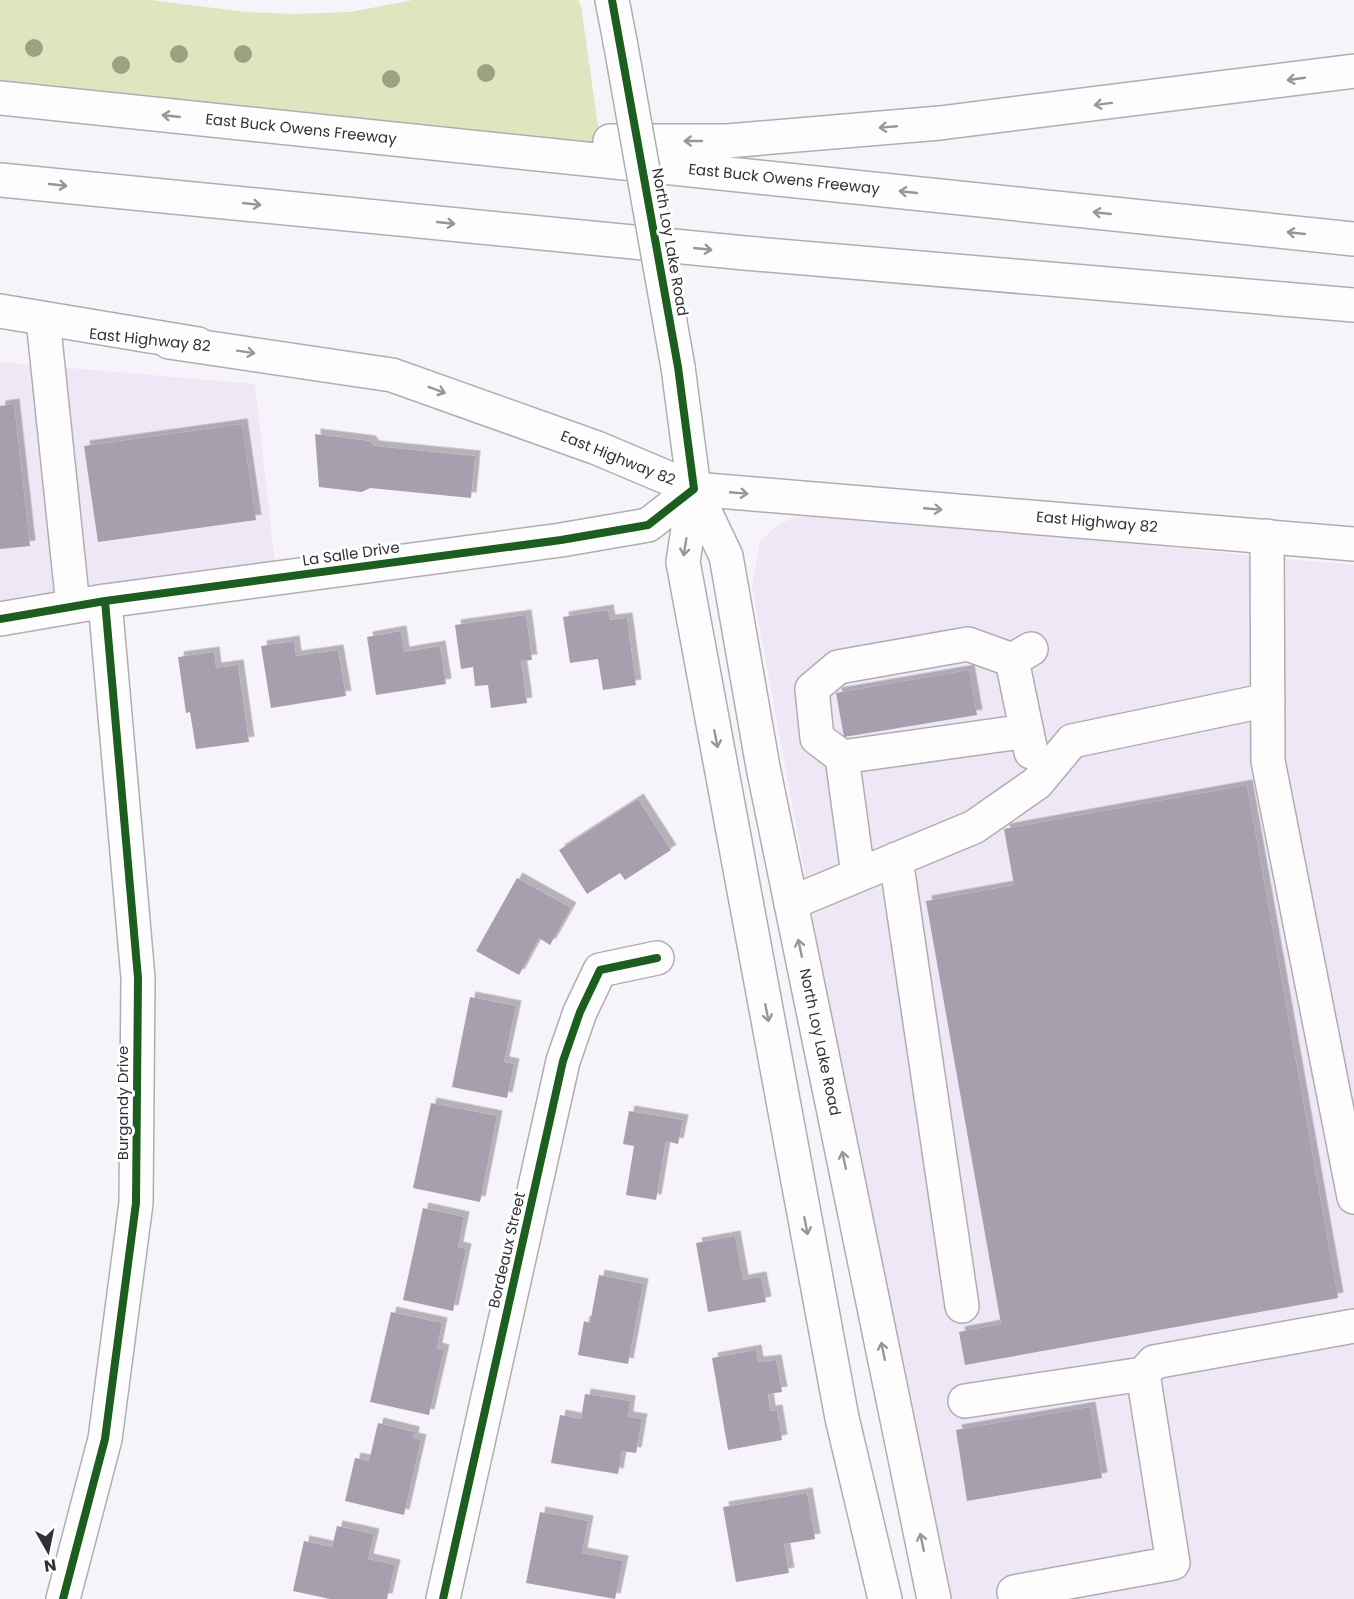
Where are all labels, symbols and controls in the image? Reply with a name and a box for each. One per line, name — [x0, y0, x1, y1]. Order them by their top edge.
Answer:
one-way arrow — [1287, 73, 1306, 84]
one-way arrow — [1093, 98, 1113, 109]
street label: East Buck Owens Freeway — [204, 108, 398, 149]
one-way arrow — [161, 110, 181, 121]
one-way arrow — [878, 122, 898, 133]
one-way arrow — [684, 135, 704, 147]
street label: East Buck Owens Freeway — [687, 158, 881, 199]
street label: North Loy Lake Road — [647, 166, 694, 318]
one-way arrow — [48, 180, 68, 191]
one-way arrow — [898, 186, 918, 197]
one-way arrow — [242, 199, 262, 210]
one-way arrow — [1092, 207, 1112, 218]
one-way arrow — [436, 218, 456, 229]
one-way arrow — [1286, 227, 1306, 238]
one-way arrow — [693, 244, 713, 255]
street label: East Highway 82 — [88, 323, 212, 356]
one-way arrow — [236, 347, 255, 358]
one-way arrow — [427, 386, 445, 397]
street label: East Highway 82 — [558, 425, 679, 490]
one-way arrow — [728, 488, 748, 499]
one-way arrow — [923, 504, 943, 515]
street label: East Highway 82 — [1035, 506, 1159, 537]
street label: La Salle Drive — [301, 536, 401, 571]
one-way arrow — [680, 537, 691, 557]
one-way arrow — [711, 729, 722, 748]
one-way arrow — [794, 939, 805, 958]
street label: North Loy Lake Road — [795, 966, 846, 1117]
one-way arrow — [762, 1003, 773, 1023]
street label: Burgandy Drive — [112, 1046, 133, 1160]
one-way arrow — [838, 1150, 849, 1170]
street label: Bordeaux Street — [483, 1190, 530, 1310]
one-way arrow — [801, 1215, 812, 1235]
one-way arrow — [877, 1341, 888, 1361]
north arrow — [18, 1521, 78, 1581]
one-way arrow — [916, 1532, 927, 1552]
text: N — [43, 1553, 58, 1578]

